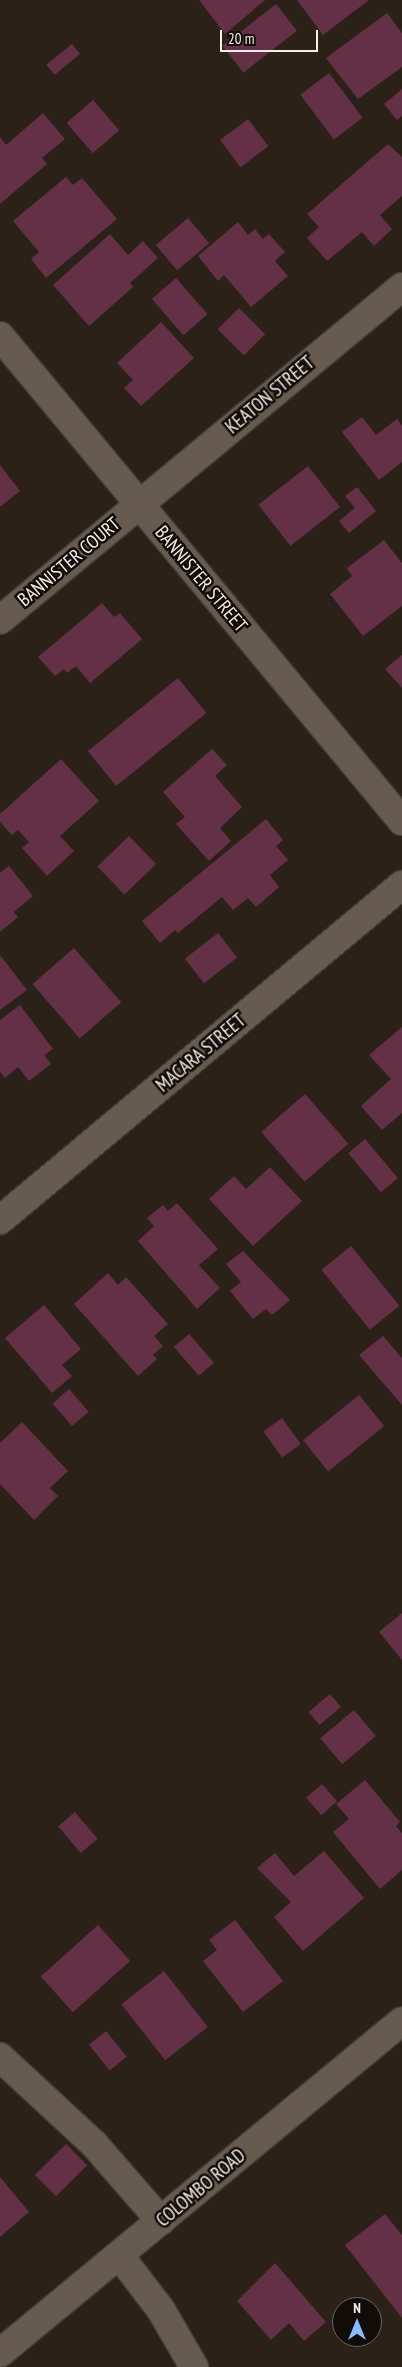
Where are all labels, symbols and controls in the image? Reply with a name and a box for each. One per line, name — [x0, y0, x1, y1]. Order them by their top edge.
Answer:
scale bar — [222, 20, 320, 52]
text: 20 m — [228, 29, 254, 48]
street label: KEATON STREET — [221, 351, 319, 439]
street label: BANNISTER COURT — [13, 513, 125, 611]
street label: BANNISTER STREET — [150, 521, 252, 637]
street label: MACARA STREET — [151, 1009, 251, 1097]
street label: COLOMBO ROAD — [152, 2144, 250, 2232]
north arrow — [332, 2297, 382, 2347]
text: N — [353, 2299, 361, 2317]

